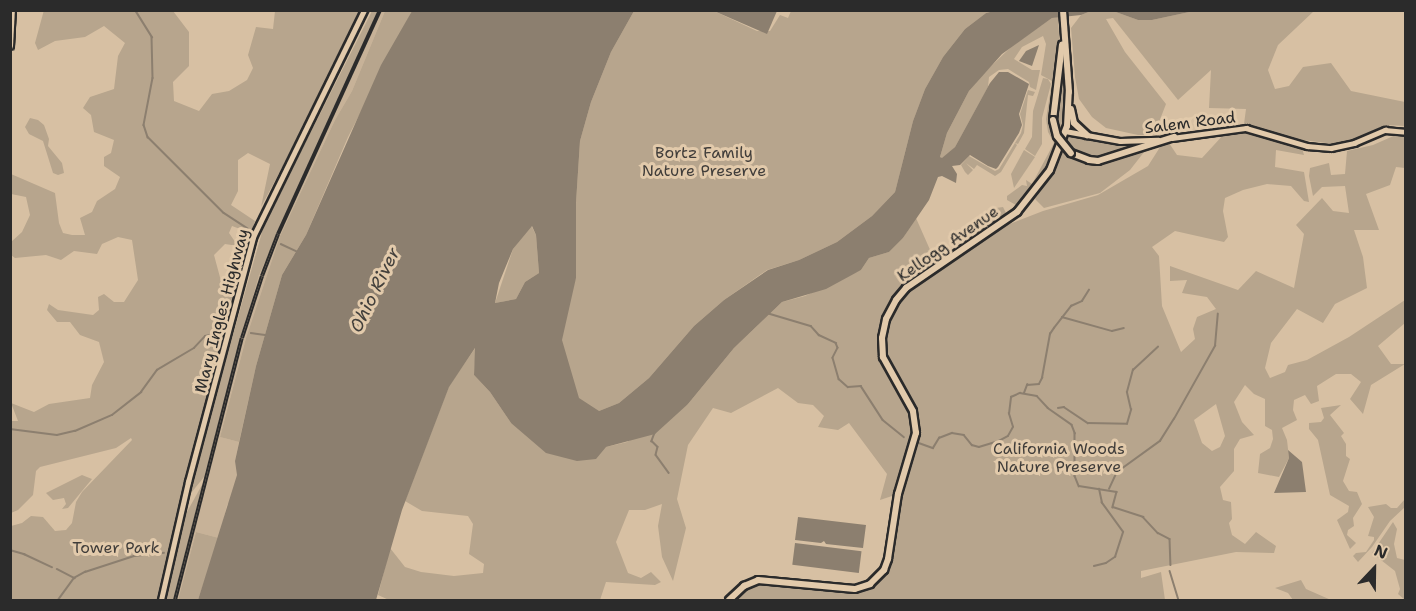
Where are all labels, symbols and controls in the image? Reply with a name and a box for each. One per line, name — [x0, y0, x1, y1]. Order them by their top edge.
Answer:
street label: Salem Road — [1143, 108, 1237, 138]
park label: Bortz Family Nature Preserve — [642, 143, 766, 181]
street label: Kellogg Avenue — [894, 202, 1002, 286]
street label: Mary Ingles Highway — [191, 227, 253, 395]
water label: Ohio River — [345, 244, 405, 336]
park label: California Woods Nature Preserve — [993, 439, 1125, 477]
park label: Tower Park — [72, 538, 160, 558]
north arrow — [1344, 539, 1404, 599]
text: N — [1371, 540, 1391, 564]

